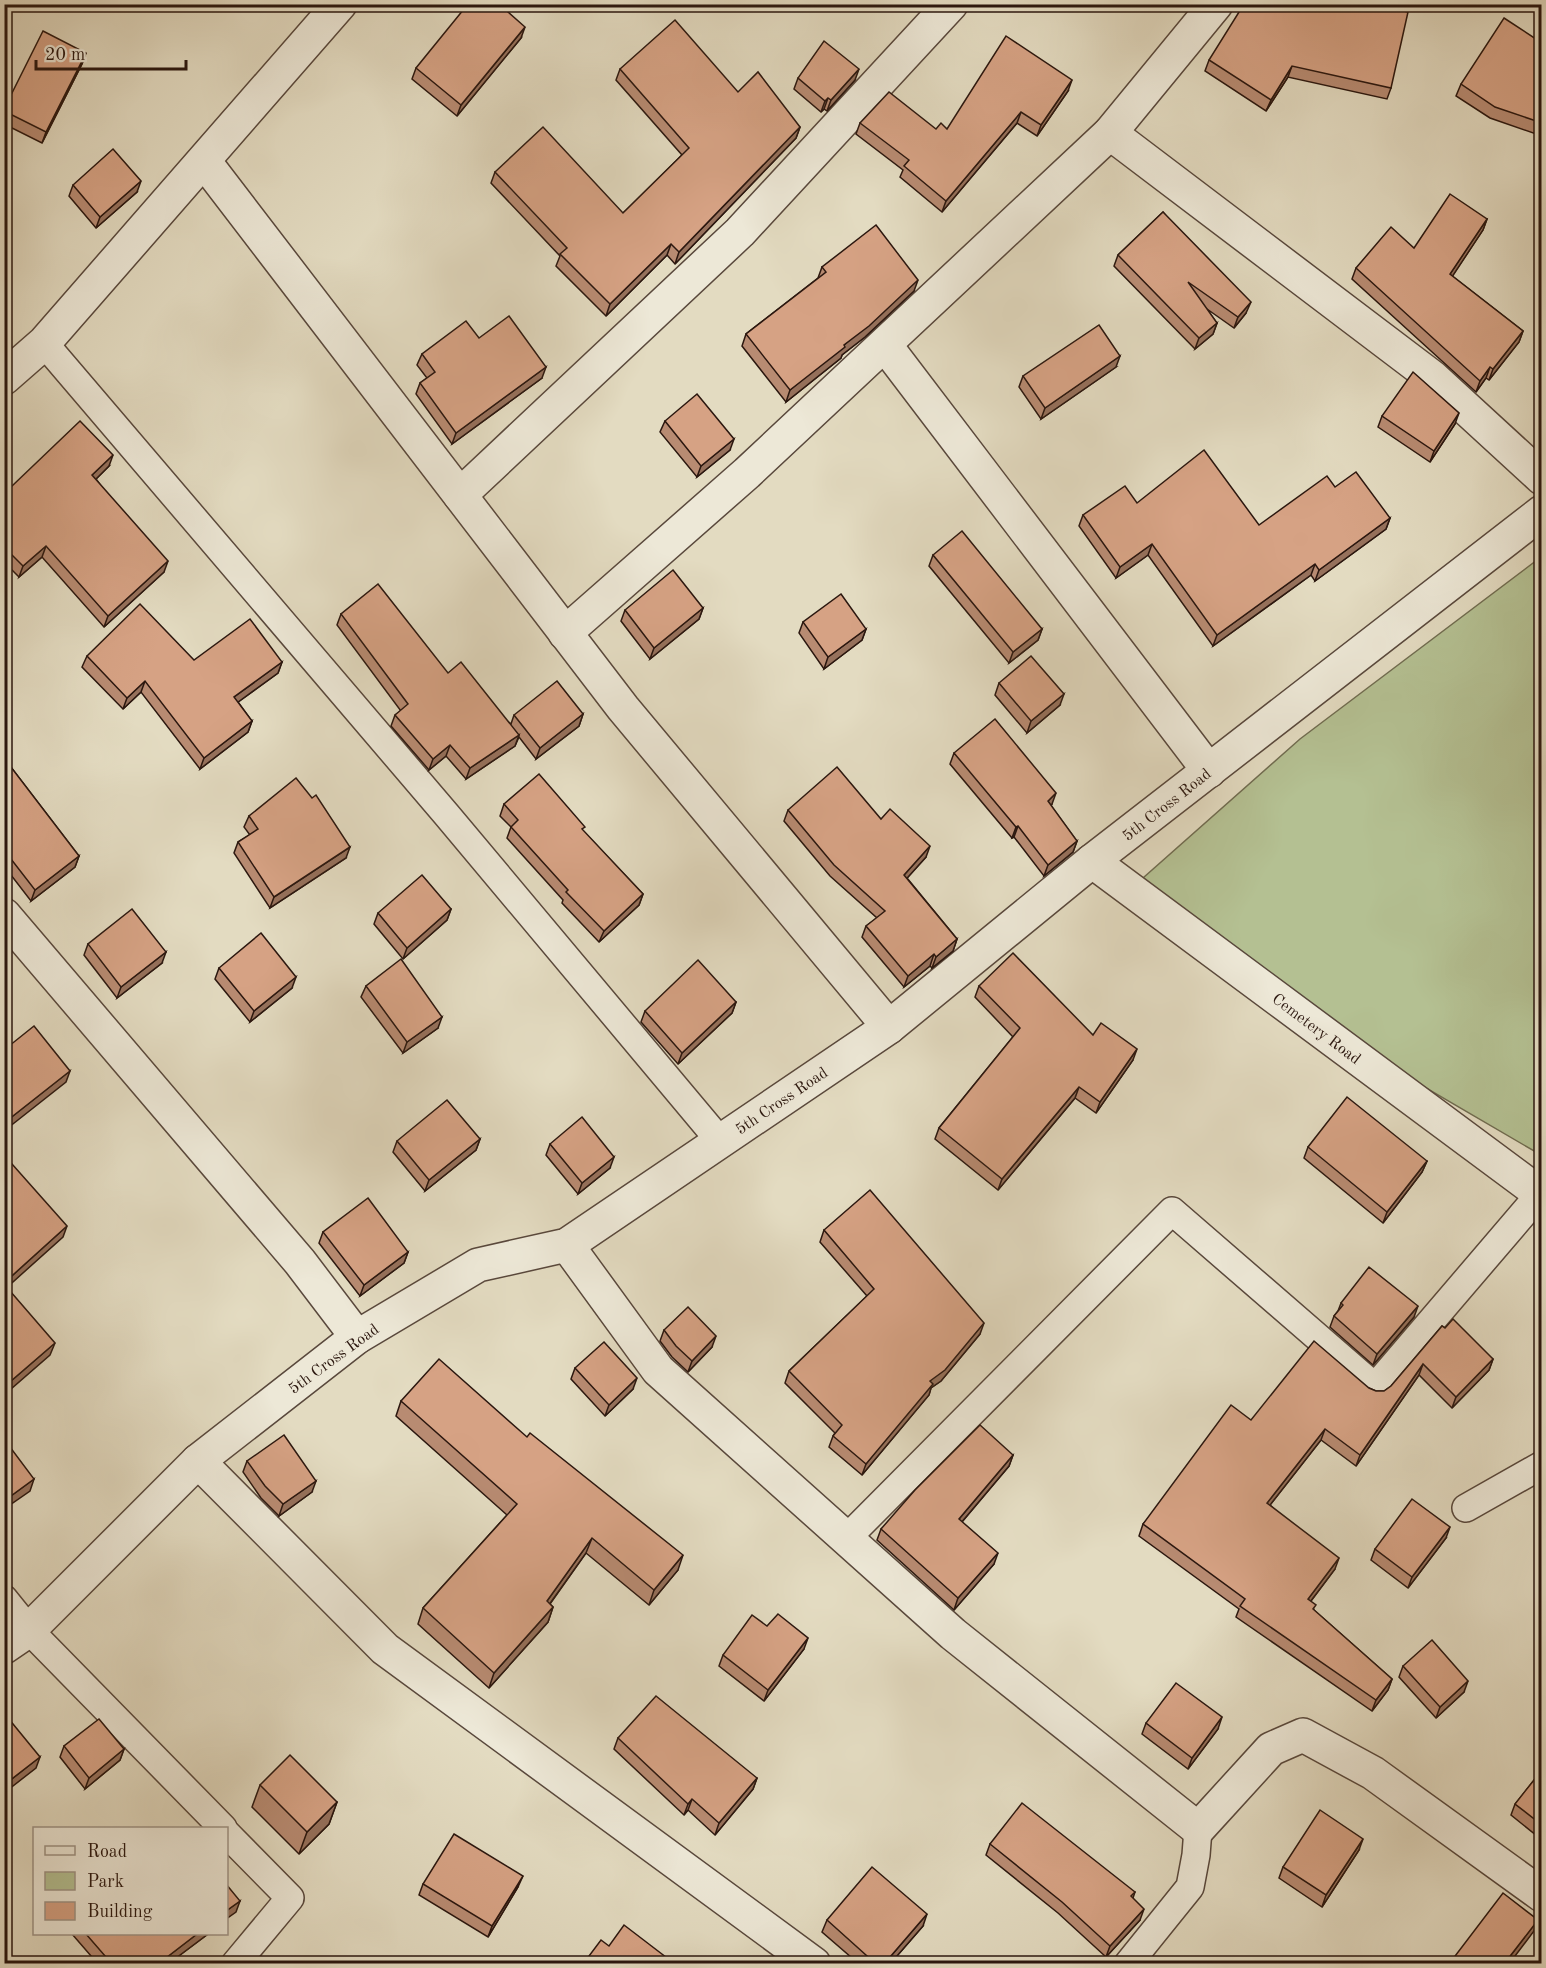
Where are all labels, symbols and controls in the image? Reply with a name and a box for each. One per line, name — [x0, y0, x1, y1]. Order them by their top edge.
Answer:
scale bar — [36, 33, 186, 71]
text: 20 m — [45, 46, 85, 64]
street label: 5th Cross Road — [1120, 766, 1214, 845]
street label: Cemetery Road — [1269, 991, 1363, 1068]
street label: 5th Cross Road — [733, 1065, 831, 1138]
street label: 5th Cross Road — [286, 1322, 382, 1398]
legend — [33, 1827, 228, 1935]
text: Road — [87, 1843, 127, 1861]
text: Park — [87, 1873, 124, 1891]
text: Building — [87, 1903, 153, 1921]

